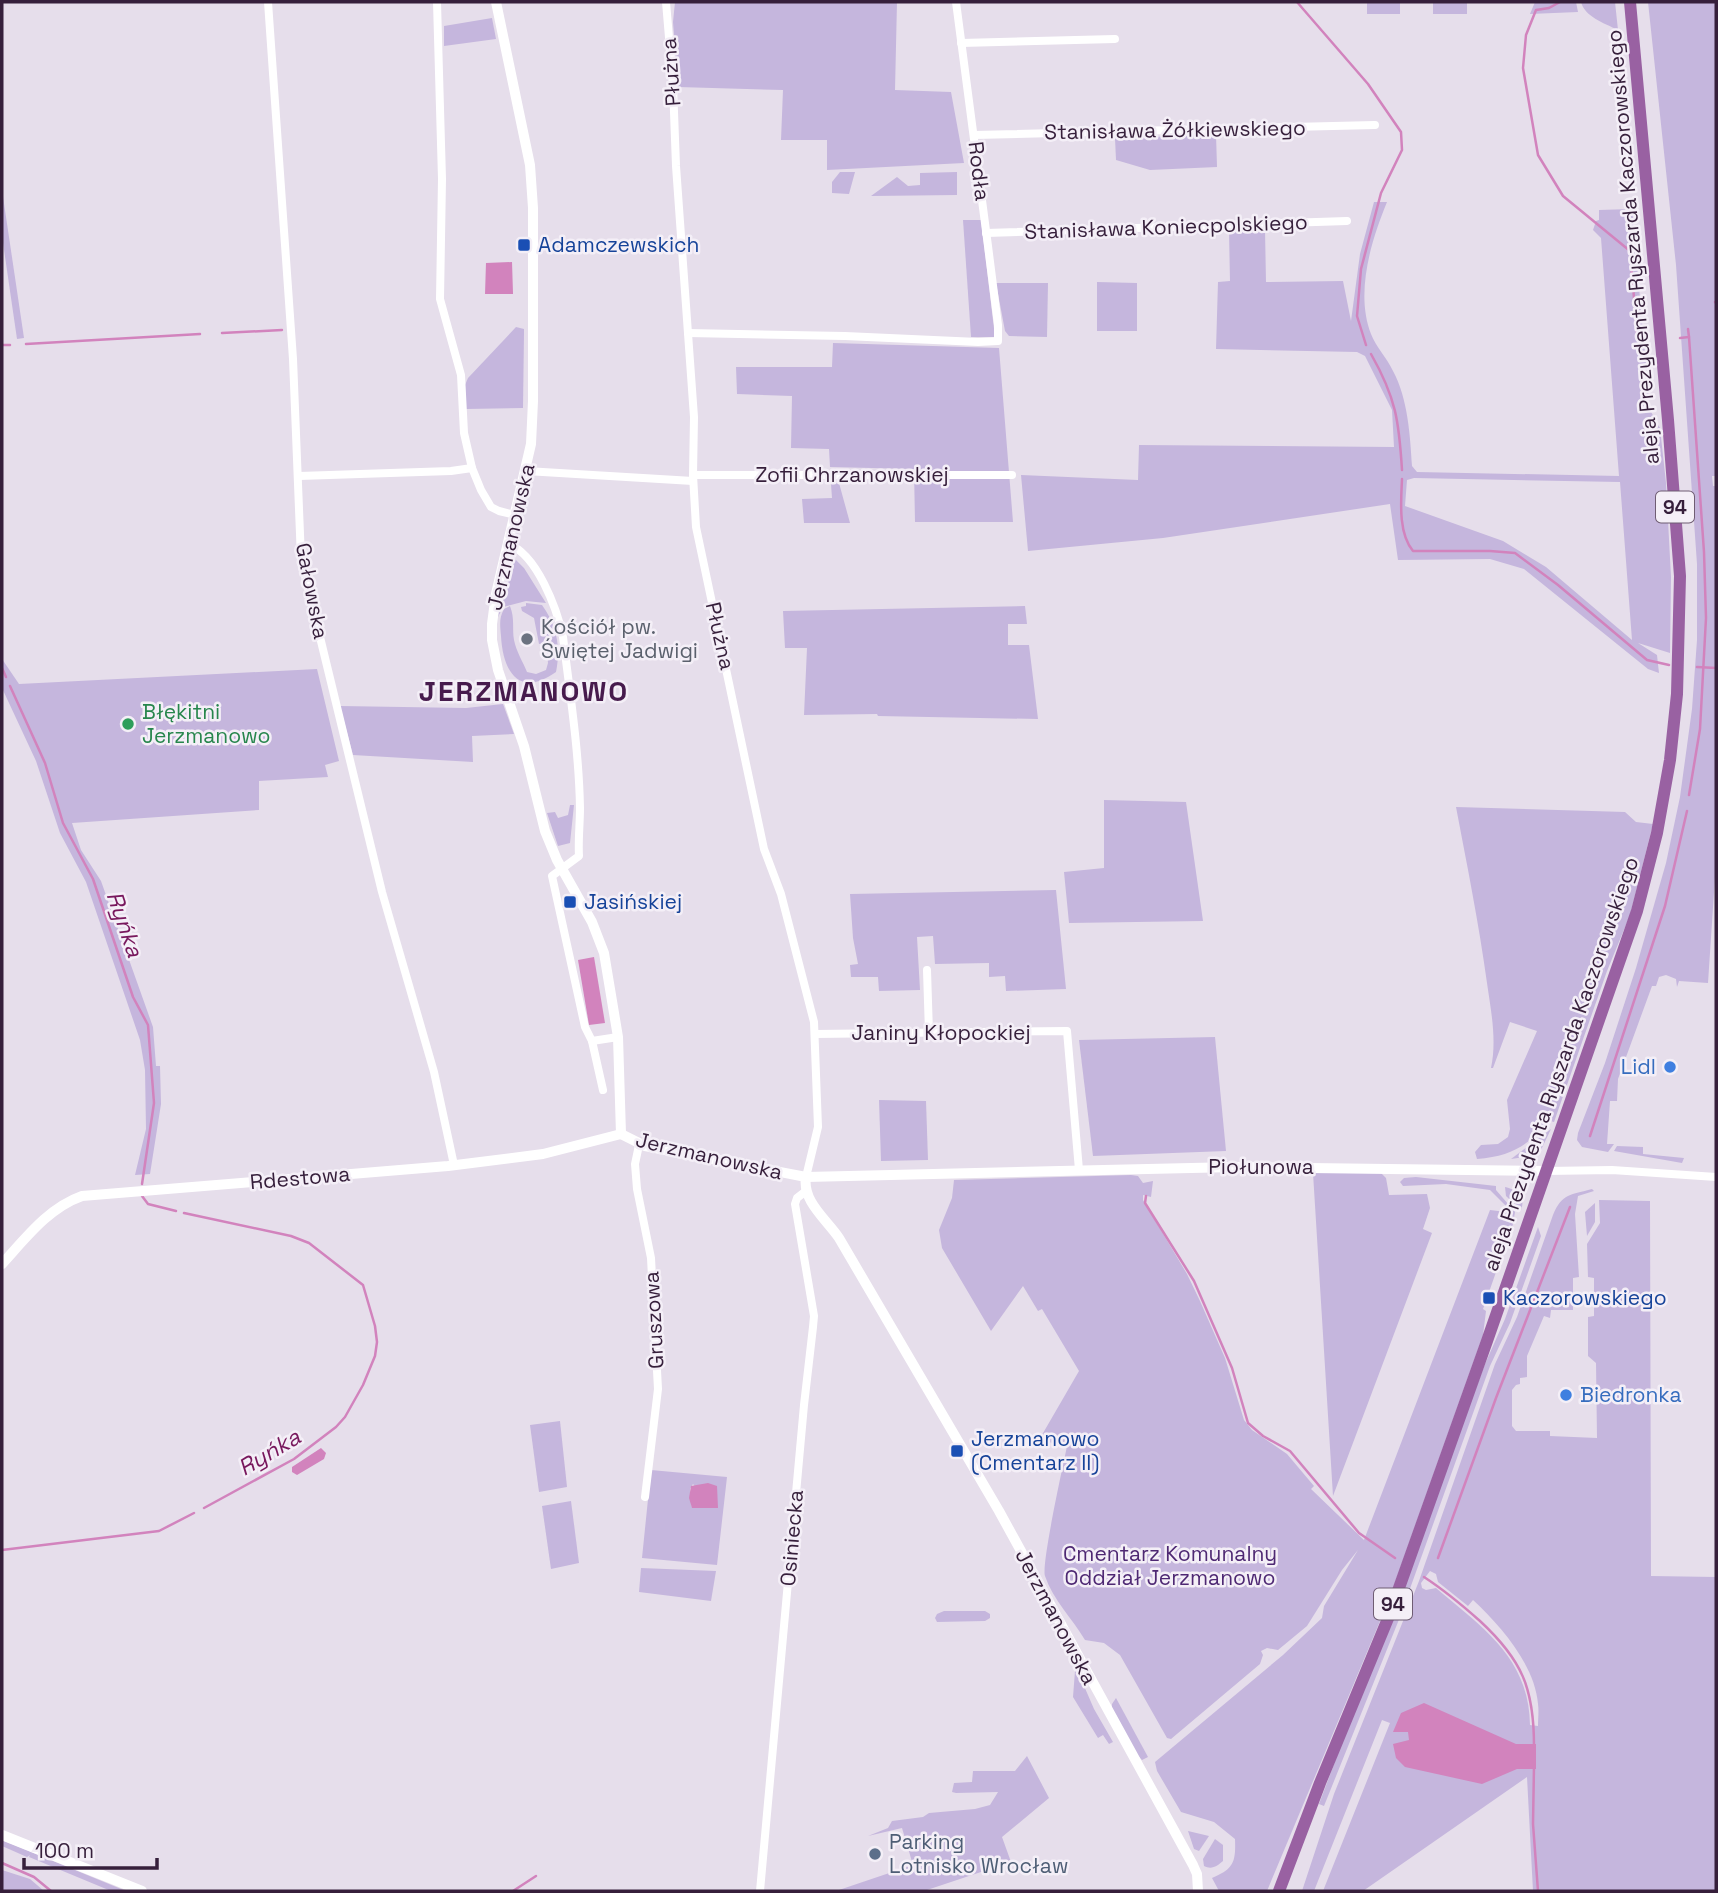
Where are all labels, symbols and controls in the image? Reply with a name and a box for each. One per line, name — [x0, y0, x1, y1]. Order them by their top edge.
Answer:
street label: aleja Prezydenta Ryszarda Kaczorowskiego — [1600, 29, 1665, 466]
street label: Płużna — [655, 37, 686, 107]
street label: Stanisława Żółkiewskiego — [1044, 114, 1306, 145]
street label: Rodła — [962, 140, 997, 202]
street label: Stanisława Koniecpolskiego — [1024, 208, 1308, 245]
place label: Adamczewskich — [538, 231, 700, 258]
marker: Adamczewskich — [516, 237, 532, 253]
street label: Jerzmanowska — [480, 461, 541, 613]
street label: Zofii Chrzanowskiej — [755, 461, 949, 488]
road number: 94 — [1656, 492, 1694, 522]
street label: Gałowska — [290, 541, 335, 641]
street label: Płużna — [700, 599, 741, 672]
place label: Kościół pw. Świętej Jadwigi — [541, 613, 698, 664]
marker: Kościół pw. Świętej Jadwigi — [519, 631, 535, 647]
district label: JERZMANOWO — [419, 673, 629, 709]
place label: Błękitni Jerzmanowo — [142, 698, 271, 749]
marker: Błękitni Jerzmanowo — [120, 716, 136, 732]
street label: aleja Prezydenta Ryszarda Kaczorowskiego — [1477, 853, 1644, 1275]
water label: Ryńka — [100, 887, 151, 962]
place label: Jasińskiej — [584, 888, 682, 915]
marker: Jasińskiej — [562, 894, 578, 910]
street label: Janiny Kłopockiej — [851, 1019, 1031, 1046]
place label: Lidl — [1621, 1053, 1656, 1080]
marker: Lidl — [1662, 1059, 1678, 1075]
street label: Jerzmanowska — [633, 1125, 785, 1186]
street label: Piołunowa — [1208, 1153, 1314, 1180]
street label: Rdestowa — [249, 1160, 351, 1195]
street label: Gruszowa — [637, 1271, 670, 1370]
place label: Kaczorowskiego — [1503, 1284, 1667, 1311]
marker: Kaczorowskiego — [1481, 1290, 1497, 1306]
place label: Biedronka — [1580, 1381, 1682, 1408]
marker: Biedronka — [1558, 1387, 1574, 1403]
water label: Ryńka — [232, 1421, 307, 1482]
place label: Jerzmanowo (Cmentarz II) — [971, 1425, 1100, 1476]
marker: Jerzmanowo (Cmentarz II) — [949, 1443, 965, 1459]
street label: Osiniecka — [774, 1489, 809, 1587]
park label: Cmentarz Komunalny Oddział Jerzmanowo — [1063, 1540, 1277, 1591]
street label: Jerzmanowska — [1009, 1544, 1104, 1689]
road number: 94 — [1374, 1588, 1412, 1620]
scale bar — [24, 1826, 158, 1870]
place label: Parking Lotnisko Wrocław — [889, 1828, 1069, 1879]
text: 100 m — [35, 1837, 94, 1864]
marker: Parking Lotnisko Wrocław — [867, 1846, 883, 1862]

